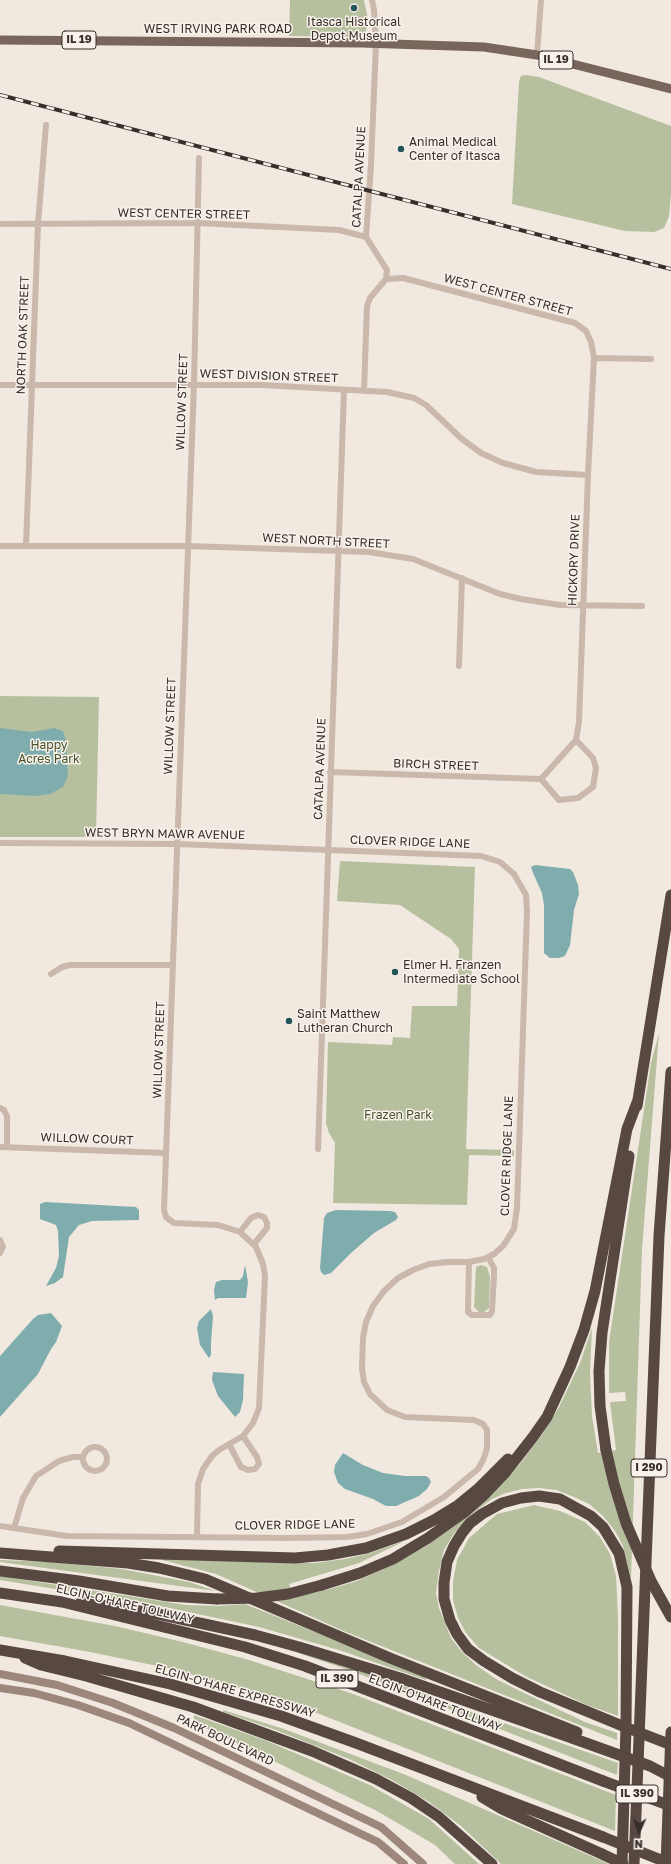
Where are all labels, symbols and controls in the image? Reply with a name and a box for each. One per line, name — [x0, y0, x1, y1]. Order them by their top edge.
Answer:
marker: Itasca Historical Depot Museum — [349, 3, 359, 13]
place label: Itasca Historical Depot Museum — [307, 15, 401, 43]
street label: WEST IRVING PARK ROAD — [144, 22, 292, 36]
road number: IL 19 — [62, 31, 96, 49]
road number: IL 19 — [539, 51, 573, 69]
street label: CATALPA AVENUE — [349, 126, 369, 228]
place label: Animal Medical Center of Itasca — [409, 135, 500, 163]
marker: Animal Medical Center of Itasca — [396, 144, 406, 154]
street label: WEST CENTER STREET — [118, 206, 250, 222]
street label: WEST CENTER STREET — [442, 271, 574, 319]
street label: NORTH OAK STREET — [14, 275, 32, 395]
street label: WILLOW STREET — [173, 353, 191, 451]
street label: WEST DIVISION STREET — [199, 366, 339, 386]
street label: HICKORY DRIVE — [565, 514, 583, 606]
street label: WEST NORTH STREET — [262, 530, 390, 552]
street label: WILLOW STREET — [161, 677, 179, 775]
street label: CATALPA AVENUE — [311, 718, 329, 820]
park label: Happy Acres Park — [18, 738, 80, 766]
street label: BIRCH STREET — [393, 756, 479, 774]
street label: WEST BRYN MAWR AVENUE — [85, 825, 245, 843]
street label: CLOVER RIDGE LANE — [350, 833, 470, 851]
place label: Elmer H. Franzen Intermediate School — [403, 958, 520, 986]
marker: Elmer H. Franzen Intermediate School — [390, 967, 400, 977]
street label: WILLOW STREET — [150, 1001, 168, 1099]
place label: Saint Matthew Lutheran Church — [297, 1007, 393, 1035]
marker: Saint Matthew Lutheran Church — [284, 1016, 294, 1026]
street label: CLOVER RIDGE LANE — [498, 1096, 516, 1216]
park label: Frazen Park — [364, 1108, 432, 1122]
street label: WILLOW COURT — [40, 1130, 134, 1148]
road number: I 290 — [631, 1459, 667, 1477]
street label: CLOVER RIDGE LANE — [235, 1517, 355, 1533]
street label: ELGIN-O'HARE TOLLWAY — [55, 1581, 195, 1627]
street label: ELGIN-O'HARE EXPRESSWAY — [153, 1661, 317, 1721]
road number: IL 390 — [316, 1670, 358, 1688]
street label: ELGIN-O'HARE TOLLWAY — [367, 1671, 503, 1735]
street label: PARK BOULEVARD — [174, 1711, 276, 1769]
road number: IL 390 — [616, 1785, 658, 1803]
north arrow — [619, 1812, 659, 1852]
text: N — [634, 1838, 643, 1851]

